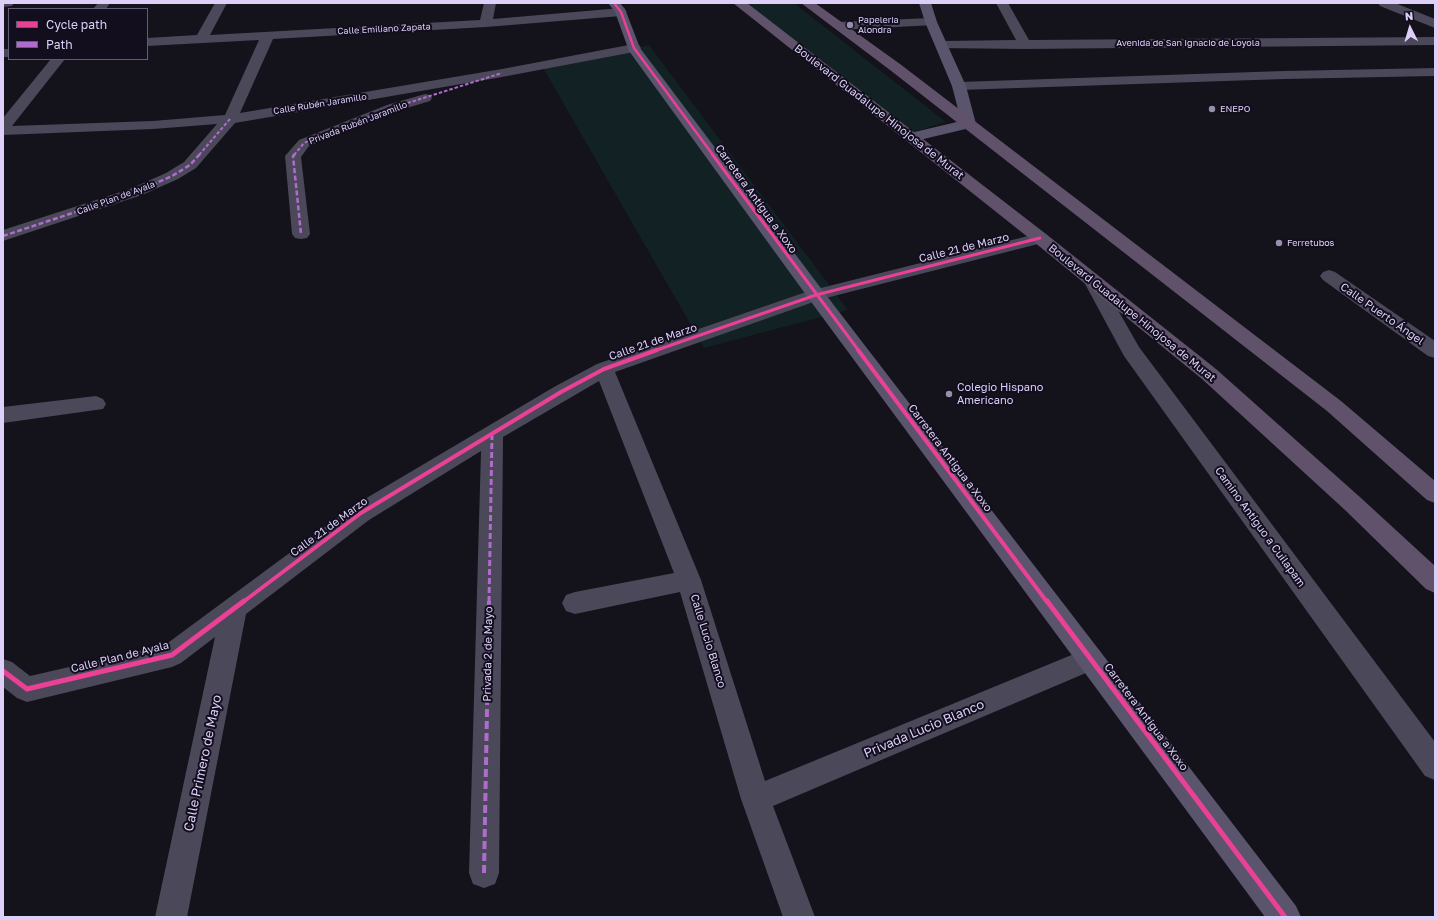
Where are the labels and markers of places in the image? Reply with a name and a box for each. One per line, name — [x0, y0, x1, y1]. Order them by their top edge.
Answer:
place label: Papeleria Alondra — [858, 15, 899, 36]
marker: Papeleria Alondra — [845, 20, 855, 30]
marker: ENEPO — [1207, 104, 1217, 114]
place label: ENEPO — [1220, 104, 1250, 114]
marker: Ferretubos — [1274, 238, 1284, 248]
place label: Ferretubos — [1287, 238, 1334, 248]
place label: Colegio Hispano Americano — [957, 381, 1043, 407]
marker: Colegio Hispano Americano — [944, 389, 954, 399]

